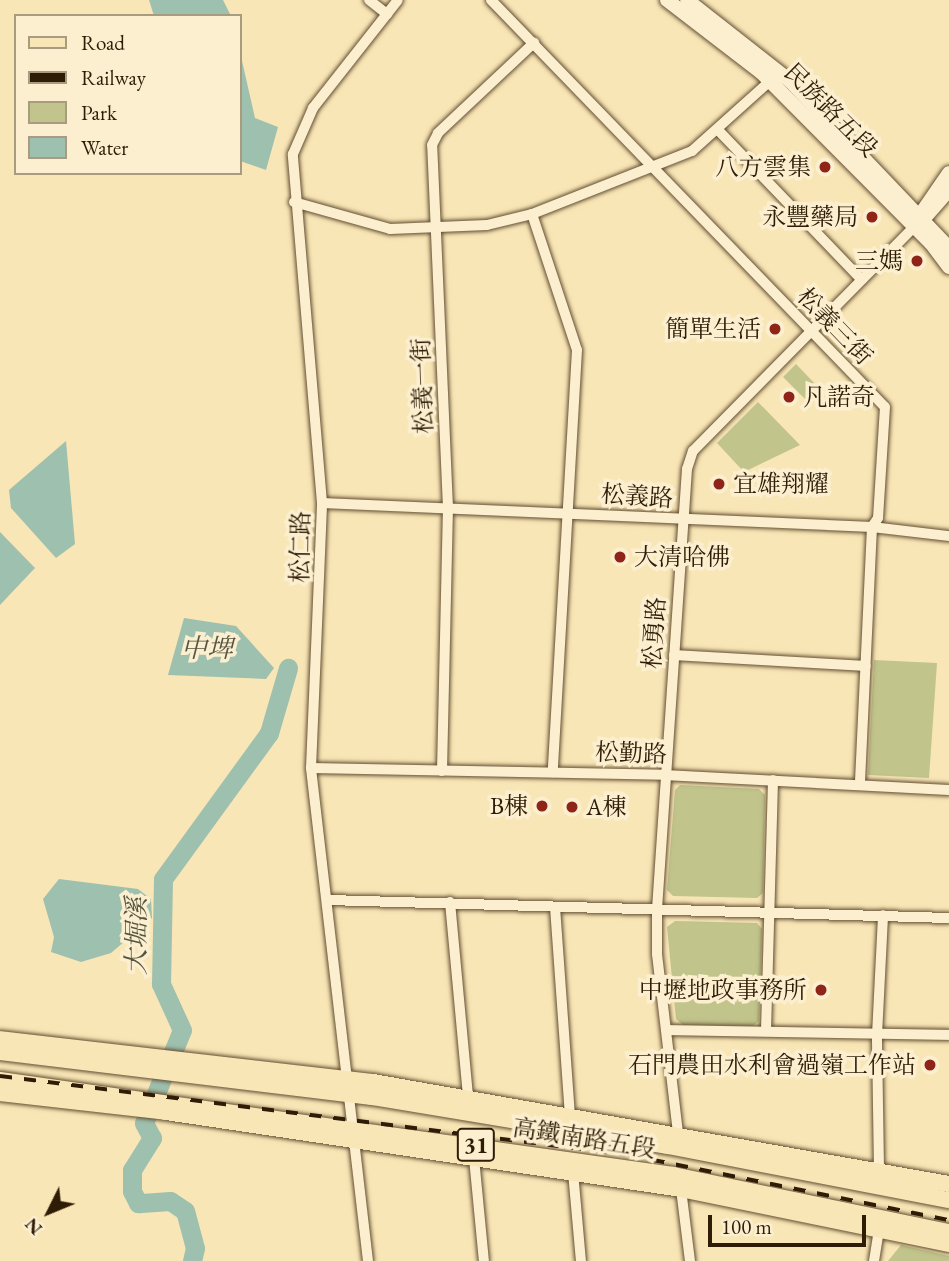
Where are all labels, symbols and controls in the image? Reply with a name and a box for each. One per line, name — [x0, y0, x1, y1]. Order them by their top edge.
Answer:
legend — [14, 14, 242, 175]
text: Road — [81, 29, 125, 56]
street label: 民族路五段 — [778, 57, 884, 163]
text: Railway — [81, 64, 146, 91]
text: Park — [81, 99, 117, 126]
text: Water — [81, 134, 128, 161]
place label: 八方雲集 — [715, 153, 811, 181]
marker: 八方雲集 — [817, 159, 833, 175]
place label: 永豐藥局 — [762, 203, 858, 231]
marker: 永豐藥局 — [864, 209, 880, 225]
place label: 三媽 — [855, 247, 903, 275]
marker: 三媽 — [909, 253, 925, 269]
street label: 松義三街 — [791, 281, 879, 371]
place label: 簡單生活 — [665, 315, 761, 343]
marker: 簡單生活 — [767, 321, 783, 337]
street label: 松義一街 — [406, 338, 438, 434]
place label: 凡諾奇 — [803, 383, 875, 411]
marker: 凡諾奇 — [781, 389, 797, 405]
place label: 宜雄翔耀 — [733, 470, 829, 498]
marker: 宜雄翔耀 — [711, 476, 727, 492]
street label: 松義路 — [600, 479, 674, 513]
street label: 松仁路 — [285, 511, 315, 583]
place label: 大清哈佛 — [634, 543, 730, 571]
marker: 大清哈佛 — [612, 549, 628, 565]
street label: 松勇路 — [637, 596, 671, 670]
water label: 中埤 — [181, 633, 233, 665]
street label: 松勤路 — [595, 737, 667, 769]
place label: B棟 — [490, 792, 528, 820]
place label: A棟 — [586, 793, 627, 821]
marker: B棟 — [534, 798, 550, 814]
marker: A棟 — [564, 799, 580, 815]
water label: 大堀溪 — [121, 897, 153, 975]
place label: 中壢地政事務所 — [639, 976, 807, 1004]
marker: 中壢地政事務所 — [813, 982, 829, 998]
place label: 石門農田水利會過嶺工作站 — [628, 1051, 916, 1079]
marker: 石門農田水利會過嶺工作站 — [922, 1057, 938, 1073]
street label: 高鐵南路五段 — [511, 1113, 657, 1163]
road number: 31 — [457, 1126, 495, 1164]
north arrow — [14, 1177, 84, 1247]
scale bar — [711, 1202, 869, 1246]
text: N — [19, 1213, 48, 1241]
text: 100 m — [721, 1213, 772, 1240]

